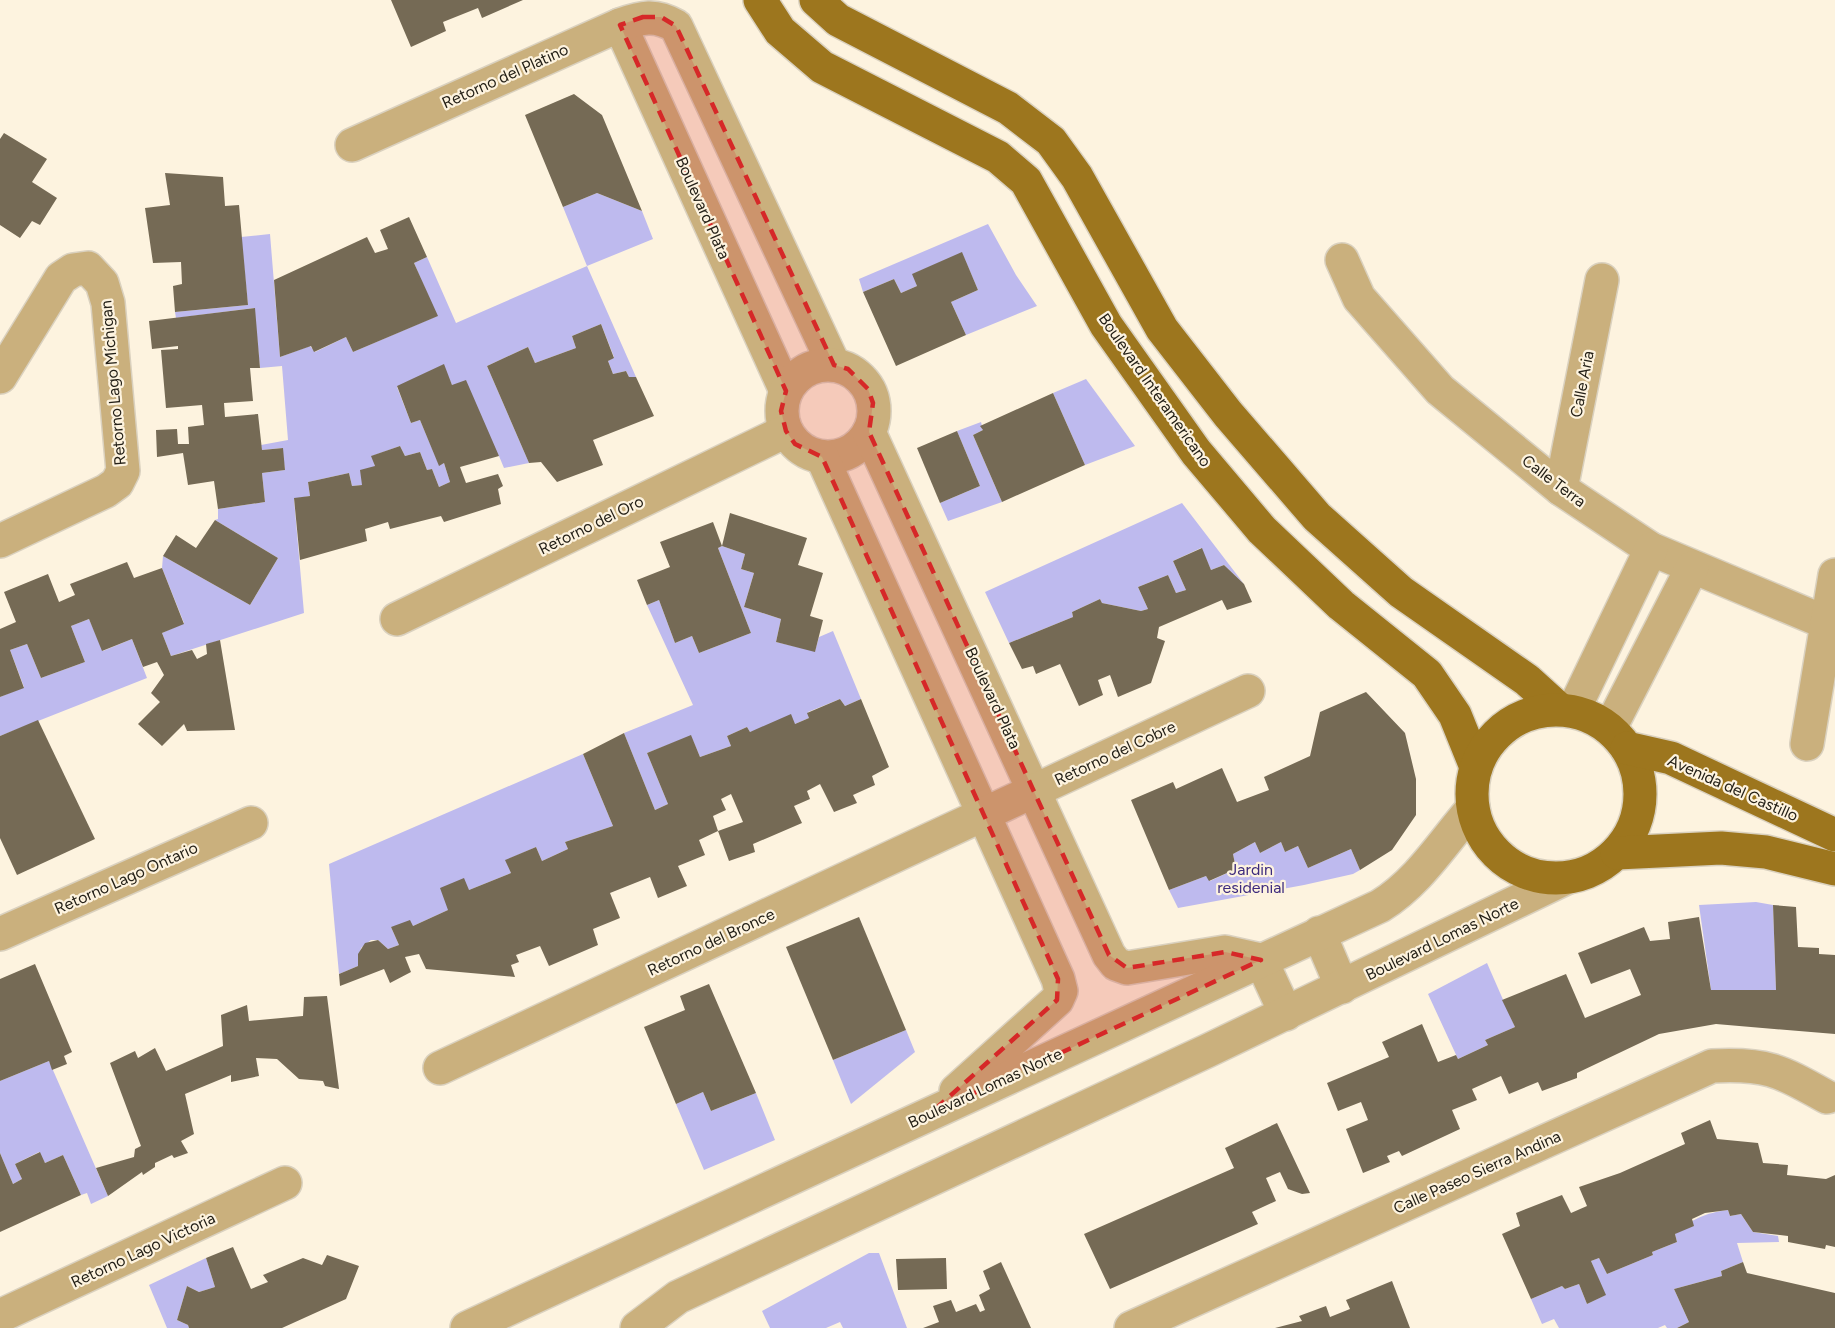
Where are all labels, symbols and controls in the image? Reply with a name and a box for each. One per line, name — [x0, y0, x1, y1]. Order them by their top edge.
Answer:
street label: Retorno del Platino — [439, 40, 571, 112]
street label: Boulevard Plata — [672, 154, 734, 262]
street label: Retorno Lago Míchigan — [96, 300, 130, 466]
street label: Boulevard Interamericano — [1095, 310, 1215, 470]
street label: Calle Aria — [1566, 349, 1598, 419]
street label: Calle Terra — [1518, 451, 1590, 511]
street label: Retorno del Oro — [535, 491, 647, 559]
street label: Boulevard Plata — [961, 644, 1025, 752]
street label: Retorno del Cobre — [1051, 716, 1179, 789]
street label: Avenida del Castillo — [1665, 751, 1801, 825]
street label: Retorno Lago Ontario — [52, 838, 200, 918]
park label: Jardin residenial — [1217, 860, 1285, 897]
street label: Boulevard Lomas Norte — [1362, 894, 1522, 984]
street label: Retorno del Bronce — [644, 904, 778, 980]
street label: Boulevard Lomas Norte — [905, 1044, 1065, 1132]
street label: Calle Paseo Sierra Andina — [1390, 1126, 1564, 1218]
street label: Retorno Lago Victoria — [68, 1208, 218, 1292]

